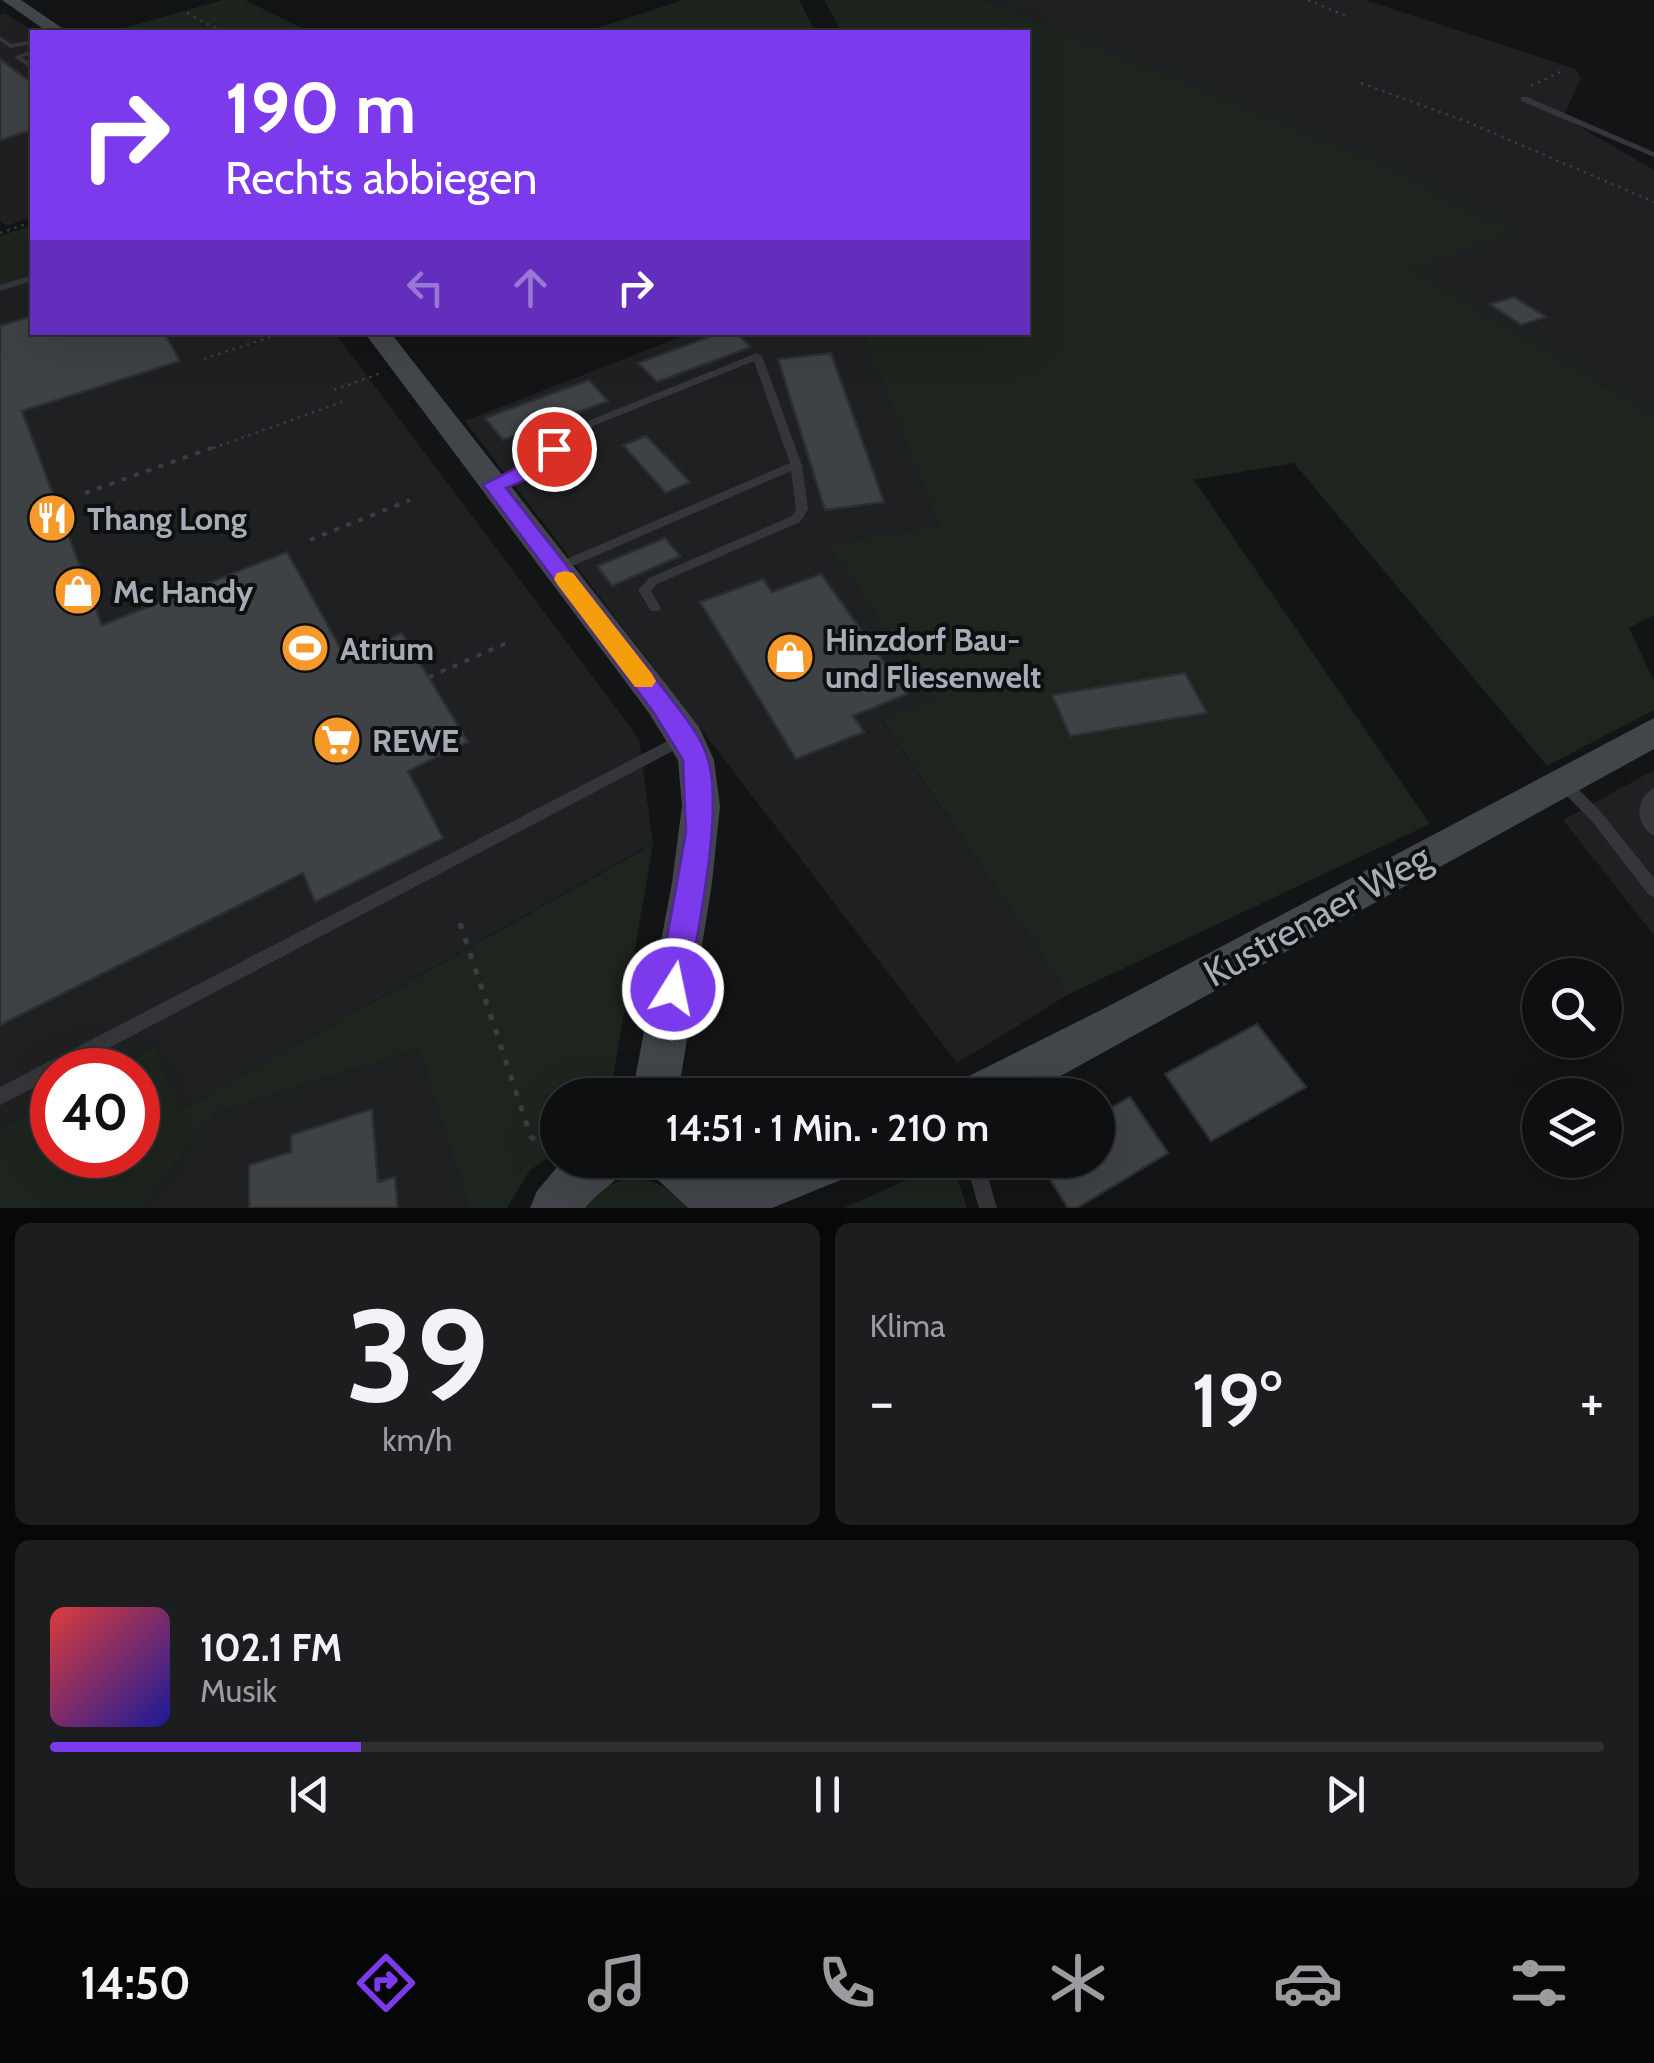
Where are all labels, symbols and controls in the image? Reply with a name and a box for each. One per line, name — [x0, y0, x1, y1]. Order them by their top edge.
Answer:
text: 190 m — [225, 65, 416, 151]
icon: right — [60, 70, 190, 200]
text: Rechts abbiegen — [225, 151, 537, 205]
icon: left — [398, 260, 453, 315]
icon: ahead — [503, 260, 558, 315]
icon: right — [608, 260, 663, 315]
pin — [512, 407, 597, 492]
icon: arrive — [527, 422, 582, 477]
restaurant icon: Thang Long — [26, 492, 78, 544]
place label: Thang Long — [87, 499, 247, 538]
shop icon: Mc Handy — [52, 565, 104, 617]
place label: Mc Handy — [113, 572, 254, 611]
place label: Hinzdorf Bau- und Fliesenwelt — [825, 620, 1041, 696]
sports icon: Atrium — [279, 622, 331, 674]
place label: Atrium — [340, 629, 434, 668]
shop icon: Hinzdorf Bau- und Fliesenwelt — [764, 631, 816, 683]
supermarket icon: REWE — [311, 714, 363, 766]
place label: REWE — [372, 721, 459, 760]
street label: Kustrenaer Weg — [1195, 833, 1440, 997]
position arrow — [621, 937, 725, 1041]
map controls — [1522, 958, 1622, 1178]
button: search — [1522, 958, 1622, 1058]
speed limit sign: 40 — [30, 1048, 160, 1178]
button: layers — [1522, 1078, 1622, 1178]
text: 14:51 · 1 Min. · 210 m — [666, 1104, 989, 1151]
text: 39 — [346, 1276, 489, 1434]
text: Klima — [870, 1306, 945, 1345]
text: 19° — [1191, 1355, 1282, 1446]
text: − — [870, 1368, 894, 1435]
text: + — [1580, 1368, 1604, 1435]
text: km/h — [382, 1420, 452, 1459]
text: 102.1 FM — [200, 1624, 342, 1671]
text: Musik — [200, 1671, 277, 1710]
icon: previous — [282, 1767, 337, 1822]
icon: pause — [800, 1767, 855, 1822]
icon: next — [1318, 1767, 1373, 1822]
icon: directions — [351, 1948, 421, 2018]
icon: music — [582, 1948, 652, 2018]
icon: phone — [812, 1948, 882, 2018]
icon: climate — [1043, 1948, 1113, 2018]
icon: car — [1273, 1948, 1343, 2018]
icon: filters — [1504, 1948, 1574, 2018]
text: 14:50 — [80, 1956, 191, 2010]

